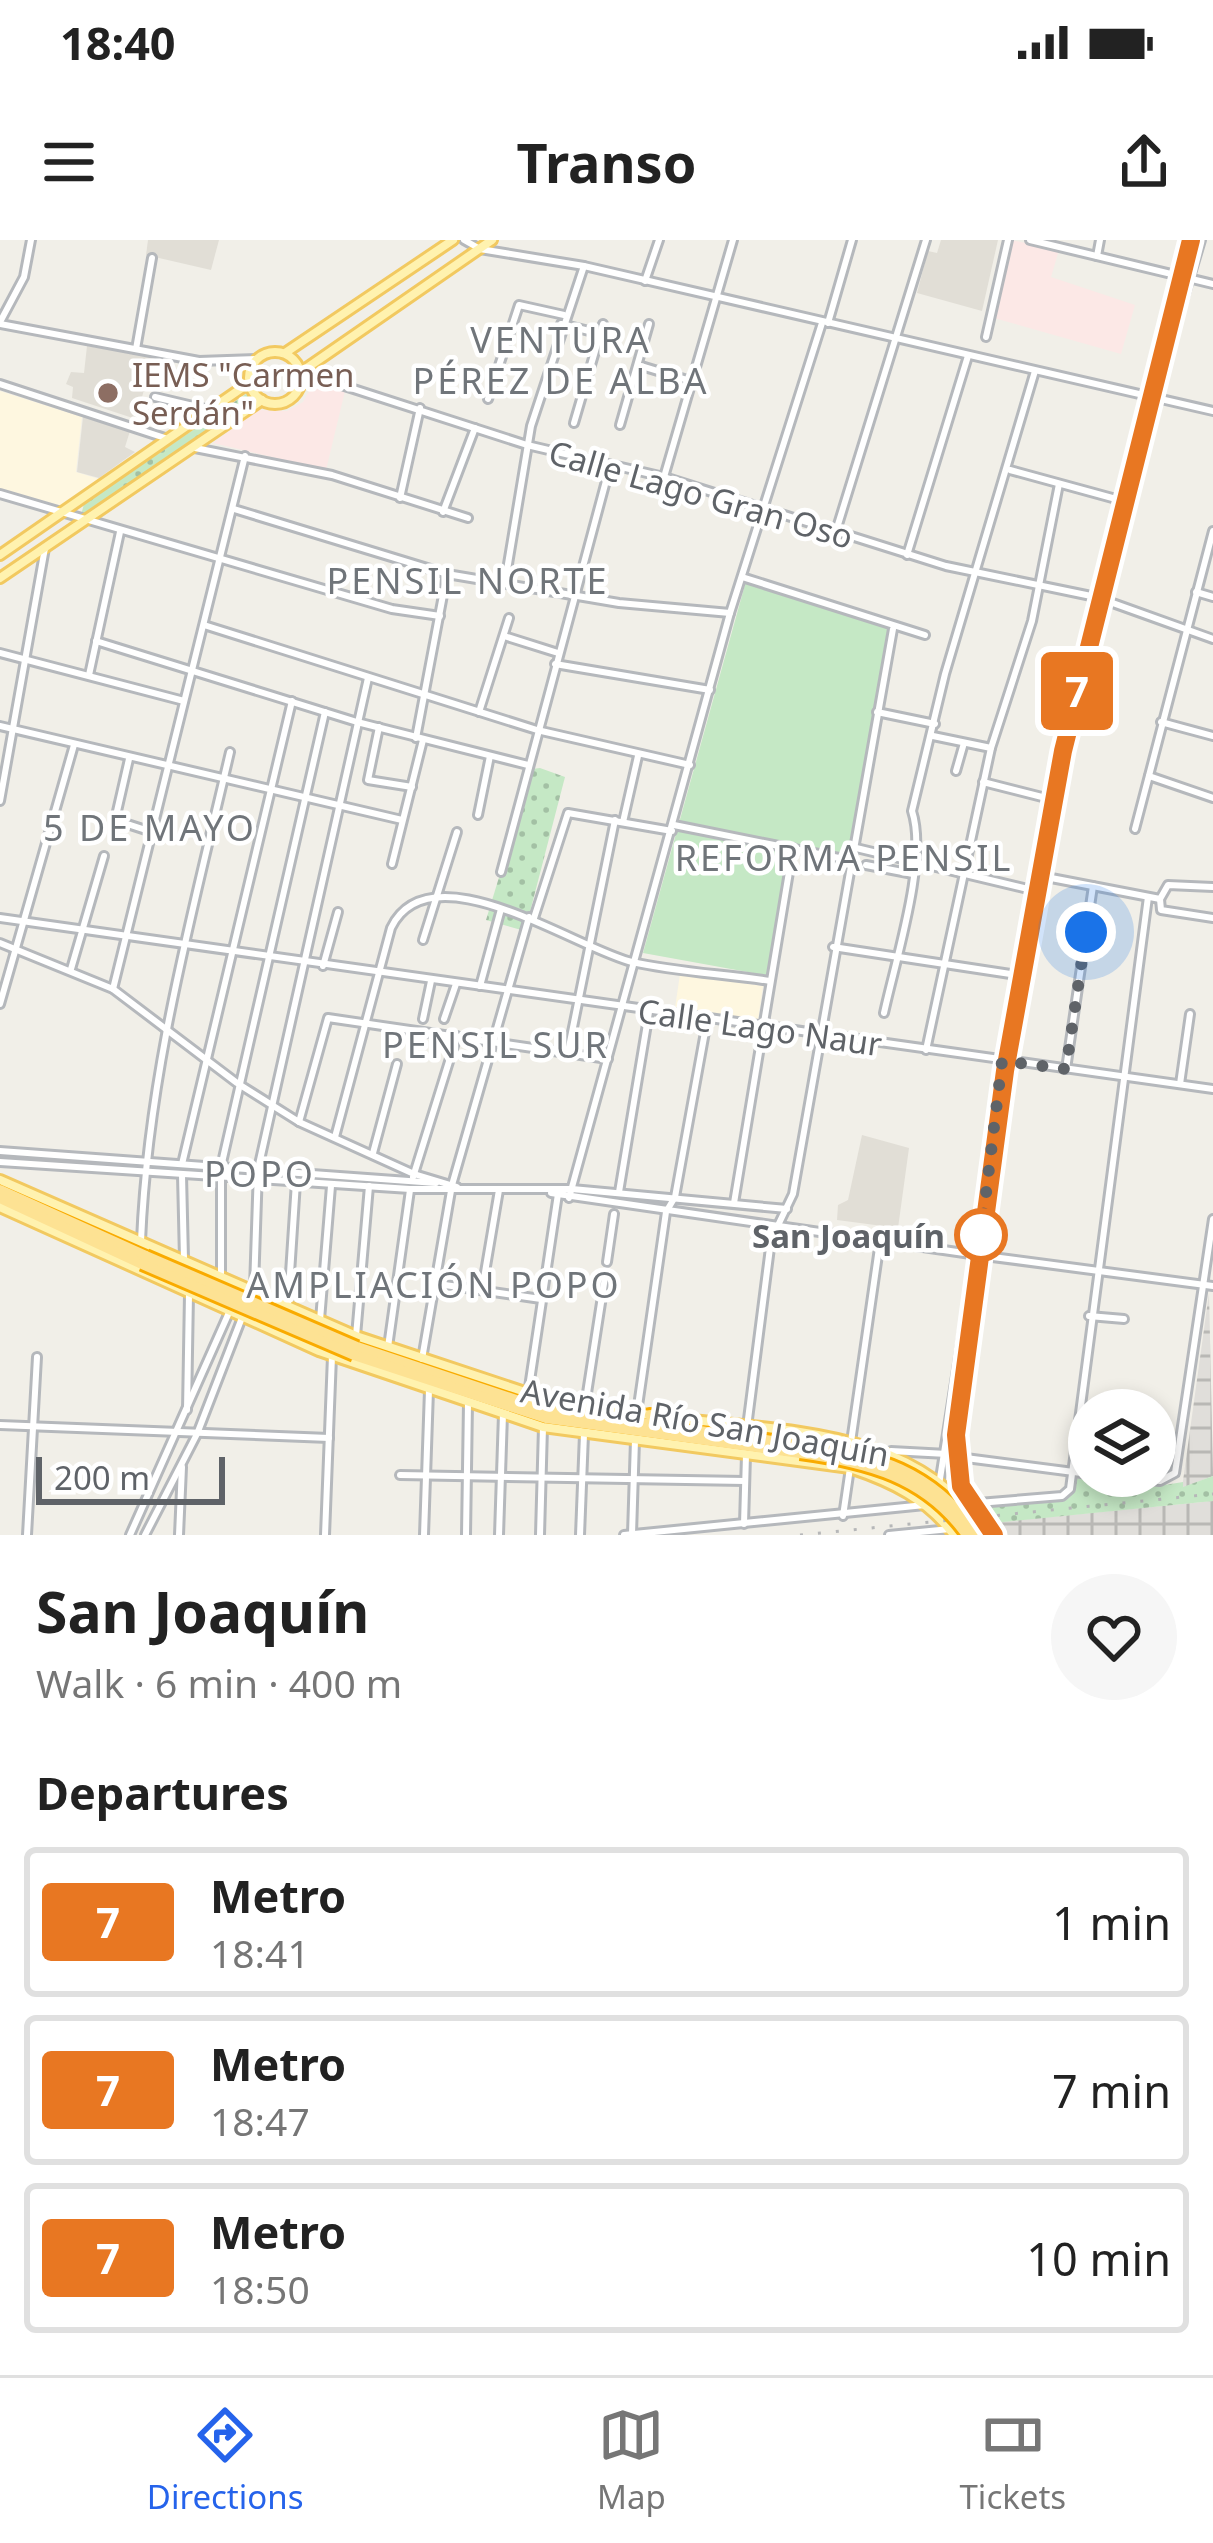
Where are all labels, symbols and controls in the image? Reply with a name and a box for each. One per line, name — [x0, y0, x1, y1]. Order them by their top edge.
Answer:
text: 18:40 — [60, 12, 176, 73]
text: Transo — [517, 125, 696, 199]
icon: menu — [36, 129, 102, 195]
icon: share — [1111, 129, 1177, 195]
district label: VENTURA PÉREZ DE ALBA — [412, 315, 710, 405]
place label: IEMS "Carmen Serdán" — [132, 352, 355, 435]
marker: IEMS "Carmen Serdán" — [95, 380, 121, 406]
street label: Calle Lago Gran Oso — [544, 429, 858, 559]
district label: PENSIL NORTE — [326, 556, 610, 605]
line badge: 7 — [1038, 652, 1116, 730]
text: 7 — [1065, 662, 1089, 719]
district label: 5 DE MAYO — [43, 803, 257, 852]
district label: REFORMA PENSIL — [675, 833, 1013, 882]
your location — [1056, 902, 1116, 962]
street label: Calle Lago Naur — [635, 988, 885, 1066]
district label: PENSIL SUR — [382, 1020, 610, 1069]
district label: POPO — [204, 1149, 316, 1198]
marker: San Joaquín — [956, 1210, 1006, 1260]
place label: San Joaquín — [752, 1213, 945, 1258]
district label: AMPLIACIÓN POPO — [246, 1260, 622, 1309]
street label: Avenida Río San Joaquín — [517, 1367, 893, 1477]
map controls — [1068, 1389, 1176, 1497]
button: layers — [1068, 1389, 1176, 1497]
scale bar — [36, 1451, 225, 1504]
text: 200 m — [54, 1455, 150, 1500]
text: San Joaquín — [36, 1572, 369, 1650]
button: heart — [1051, 1574, 1177, 1700]
text: Walk · 6 min · 400 m — [36, 1656, 402, 1709]
text: Departures — [36, 1762, 289, 1823]
text: Metro — [210, 1865, 346, 1926]
text: 1 min — [1052, 1892, 1171, 1953]
text: 7 — [96, 1893, 120, 1950]
text: 18:41 — [210, 1926, 310, 1979]
text: Metro — [210, 2033, 346, 2094]
text: 7 min — [1052, 2060, 1171, 2121]
text: 7 — [96, 2061, 120, 2118]
text: 18:47 — [210, 2094, 310, 2147]
text: Metro — [210, 2201, 346, 2262]
text: 10 min — [1026, 2228, 1171, 2289]
text: 7 — [96, 2229, 120, 2286]
text: 18:50 — [210, 2262, 310, 2315]
tab: Directions — [147, 2402, 303, 2519]
tab: Map — [597, 2402, 666, 2519]
tab: Tickets — [960, 2402, 1066, 2519]

